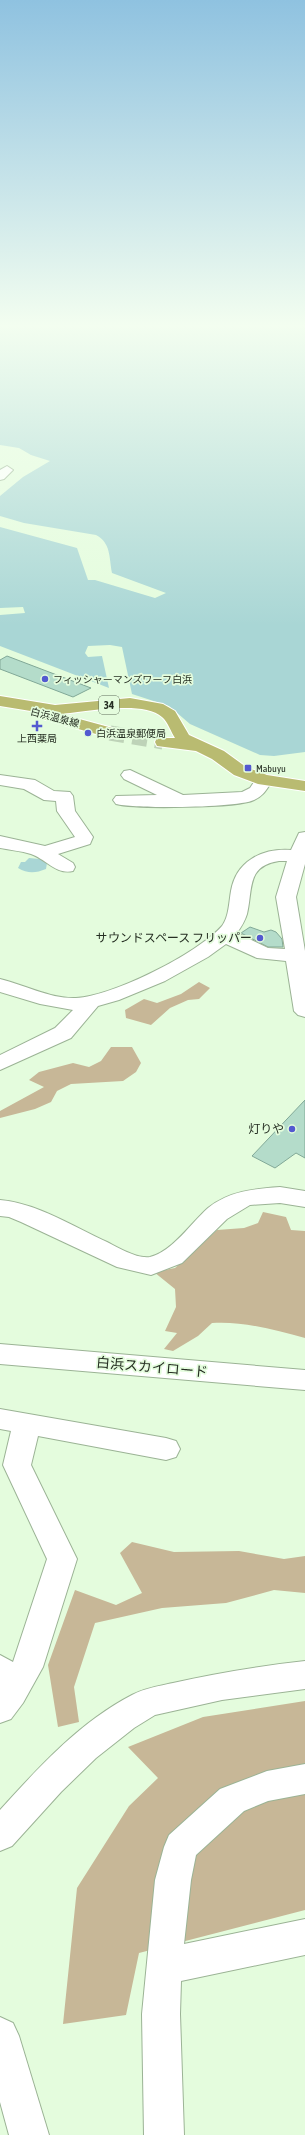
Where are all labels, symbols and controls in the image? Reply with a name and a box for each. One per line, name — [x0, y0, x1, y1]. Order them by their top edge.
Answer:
marker: フィッシャーマンズワーフ白浜 — [40, 674, 50, 684]
place label: フィッシャーマンズワーフ白浜 — [53, 674, 192, 685]
road number: 34 — [99, 696, 119, 714]
street label: 白浜温泉線 — [29, 706, 80, 729]
marker: 上西薬局 — [32, 721, 42, 731]
marker: 白浜温泉郵便局 — [83, 728, 93, 738]
place label: 白浜温泉郵便局 — [96, 728, 166, 739]
place label: 上西薬局 — [17, 733, 57, 744]
marker: Mabuyu — [243, 763, 253, 773]
place label: Mabuyu — [256, 763, 286, 774]
place label: サウンドスペース フリッパー — [96, 931, 252, 945]
marker: サウンドスペース フリッパー — [255, 933, 265, 943]
place label: 灯りや — [248, 1122, 284, 1136]
marker: 灯りや — [287, 1124, 297, 1134]
street label: 白浜スカイロード — [96, 1354, 208, 1380]

